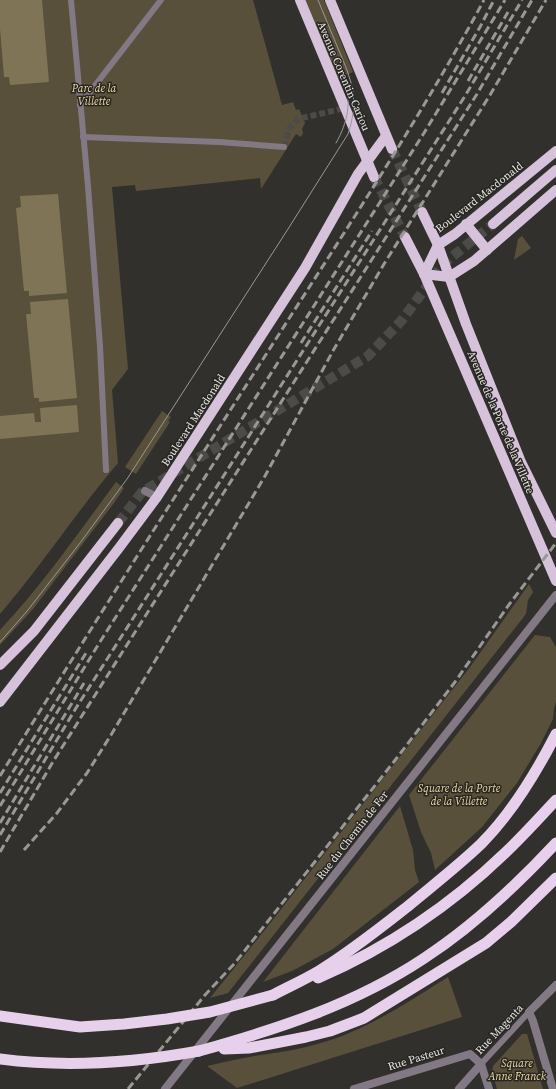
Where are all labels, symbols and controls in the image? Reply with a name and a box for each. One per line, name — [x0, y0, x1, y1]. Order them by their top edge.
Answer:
street label: Avenue Corentin Cariou — [314, 19, 374, 134]
park label: Parc de la Villette — [71, 81, 117, 109]
street label: Boulevard Macdonald — [433, 158, 527, 236]
street label: Avenue de la Porte de la Villette — [464, 348, 538, 496]
street label: Boulevard Macdonald — [158, 371, 229, 469]
park label: Square de la Porte de la Villette — [418, 781, 501, 809]
street label: Rue du Chemin de Fer — [313, 788, 392, 883]
street label: Rue Magenta — [472, 1001, 527, 1058]
street label: Rue Pasteur — [386, 1043, 447, 1074]
park label: Square Anne Franck — [487, 1056, 547, 1084]

